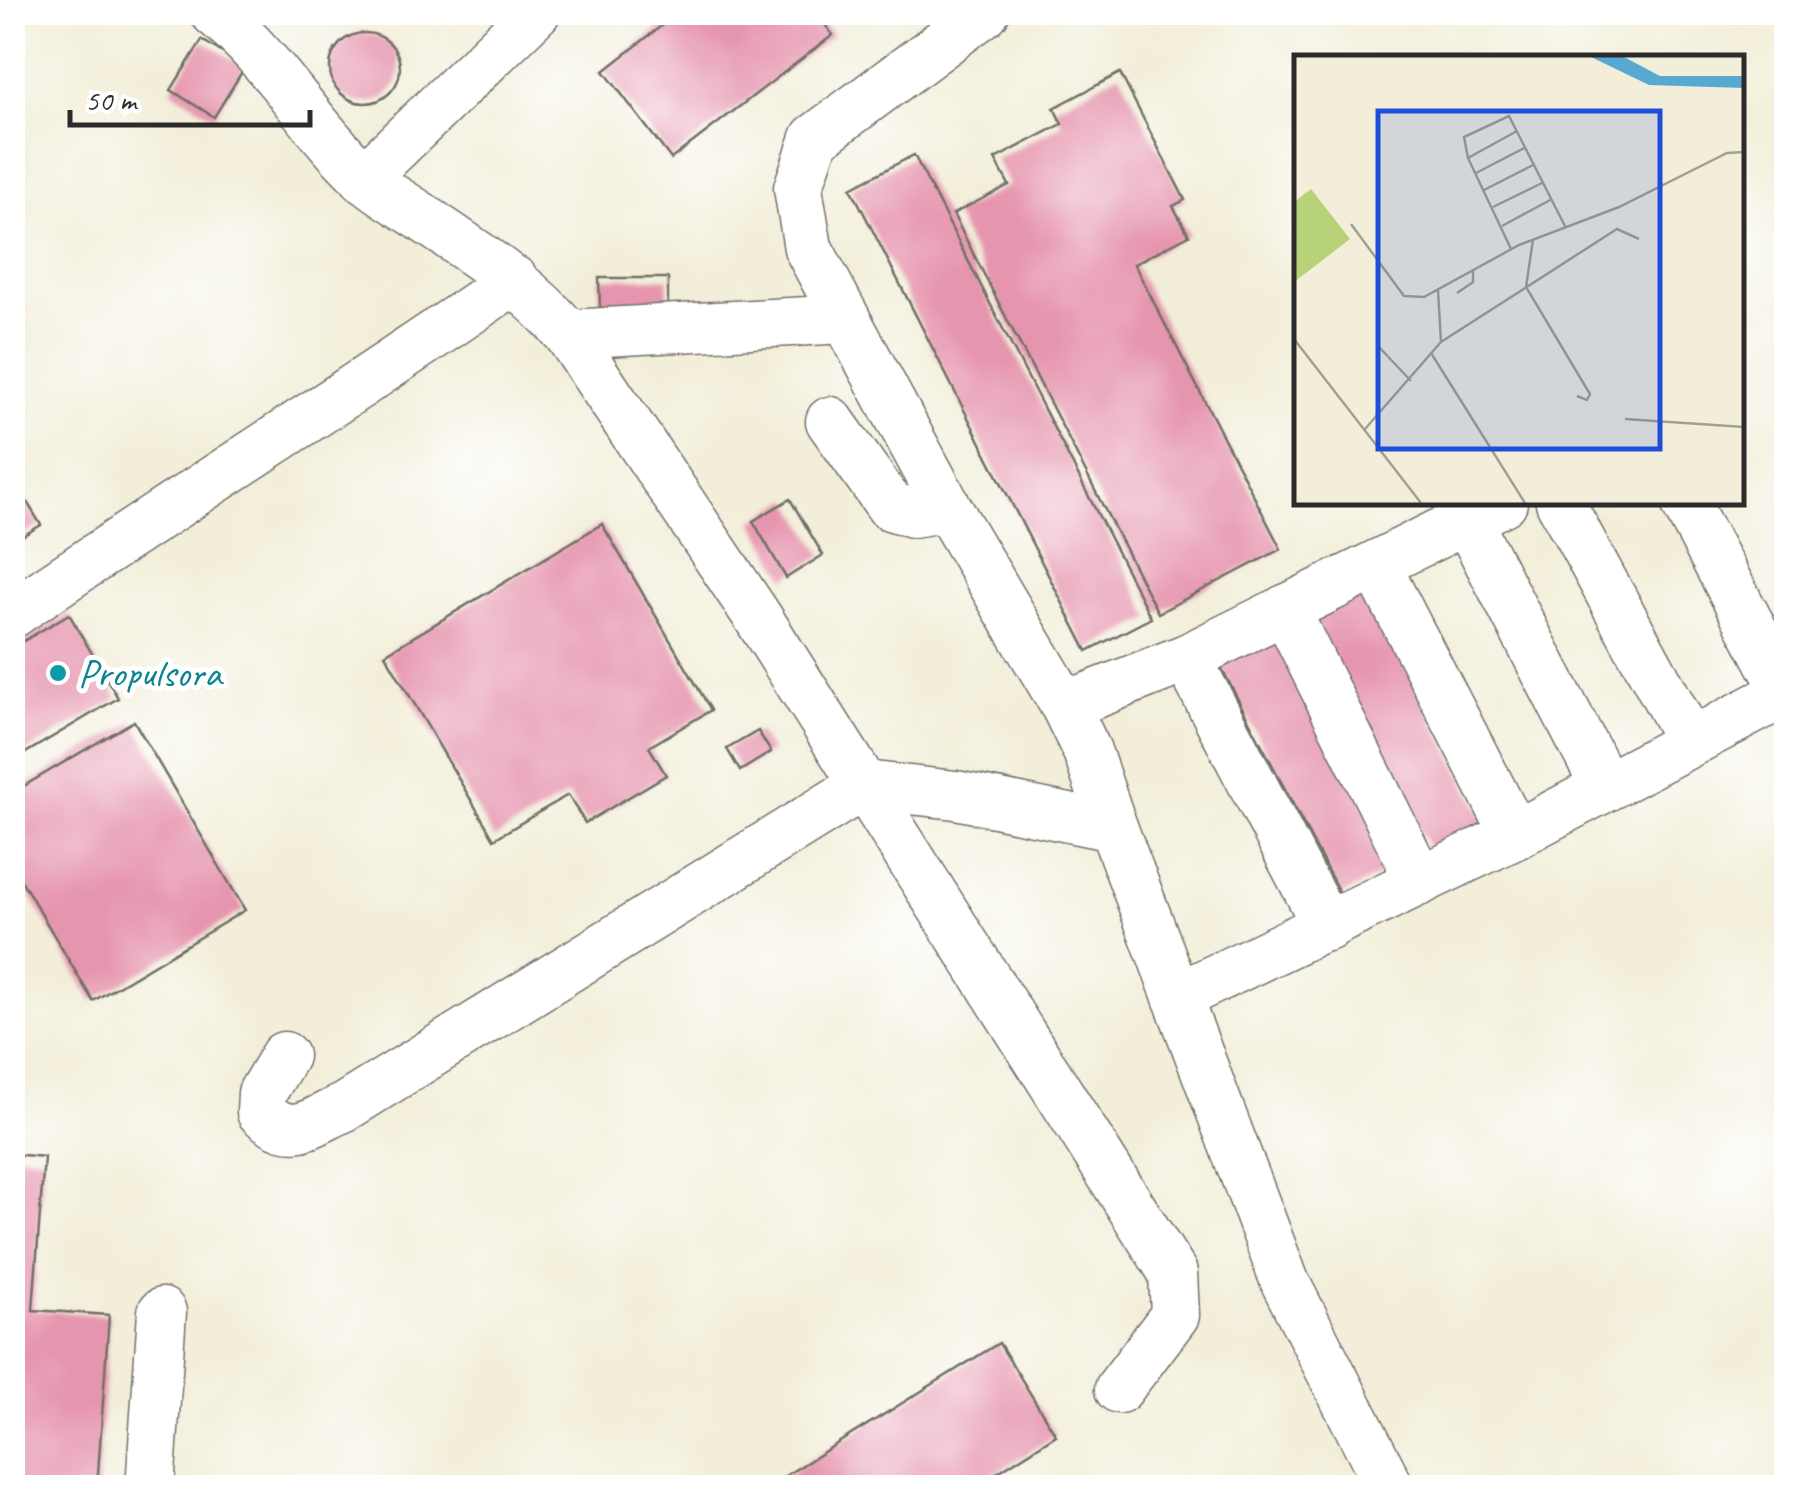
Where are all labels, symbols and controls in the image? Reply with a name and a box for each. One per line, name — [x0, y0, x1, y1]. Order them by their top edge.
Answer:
inset map — [1294, 55, 1744, 505]
scale bar — [70, 65, 310, 127]
text: 50 m — [85, 81, 138, 119]
place label: Propulsora — [78, 648, 224, 698]
marker: Propulsora — [47, 662, 69, 684]

